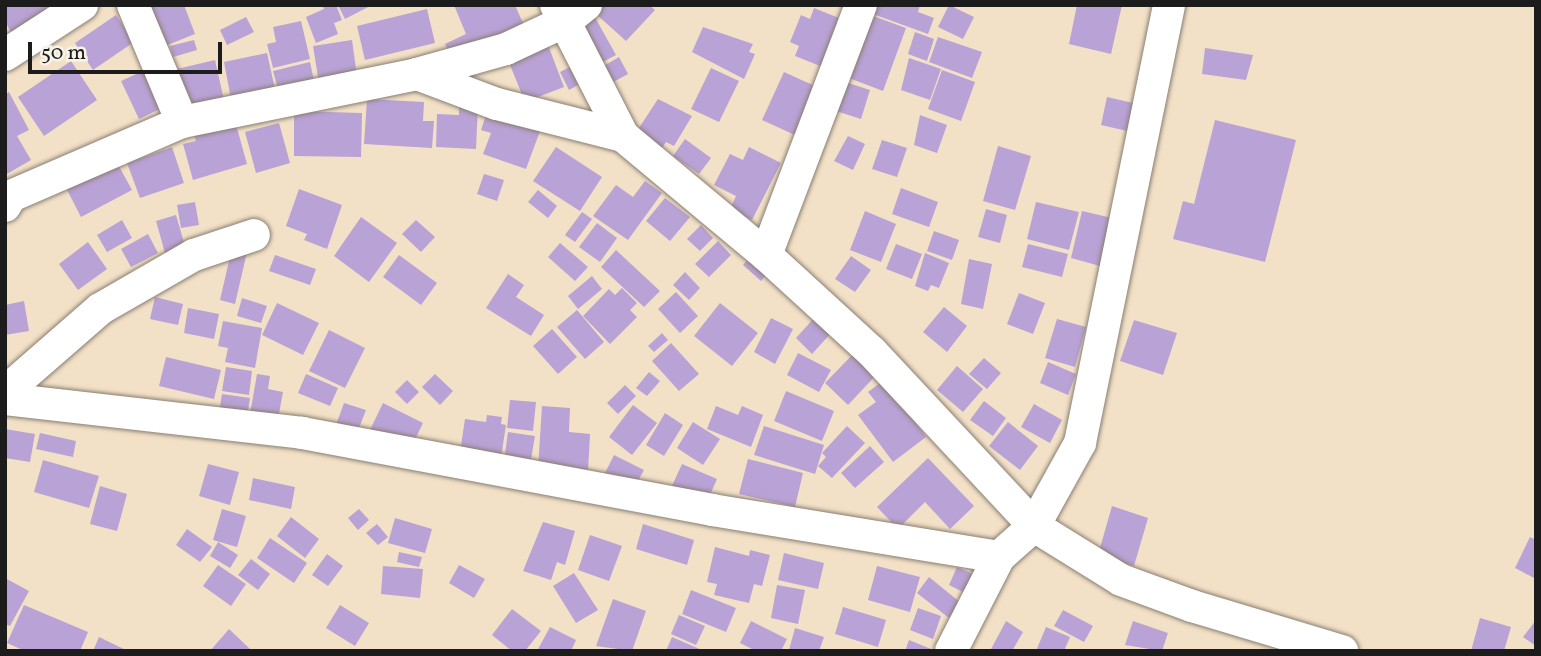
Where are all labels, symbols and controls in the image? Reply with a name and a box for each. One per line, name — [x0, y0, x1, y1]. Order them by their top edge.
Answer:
scale bar — [32, 28, 226, 72]
text: 50 m — [41, 39, 86, 68]

